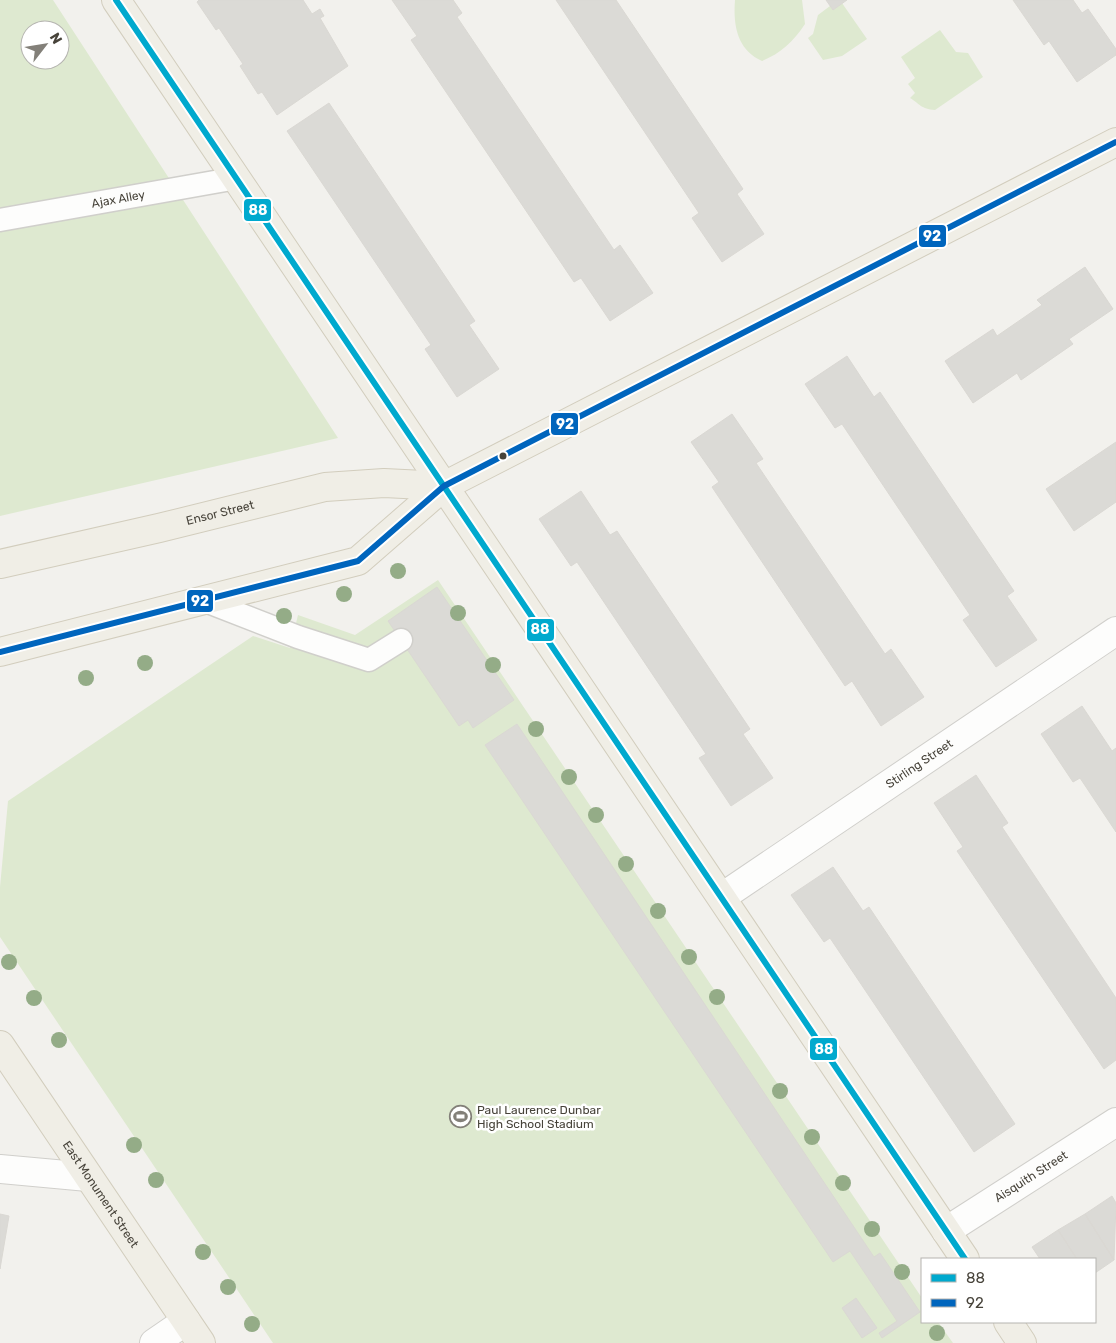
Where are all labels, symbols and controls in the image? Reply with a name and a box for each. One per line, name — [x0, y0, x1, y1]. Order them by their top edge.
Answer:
north arrow — [20, 20, 70, 70]
text: N — [46, 30, 66, 47]
street label: Ajax Alley — [90, 187, 146, 211]
line badge: 88 — [243, 198, 272, 222]
text: 88 — [249, 202, 267, 219]
line badge: 92 — [918, 224, 947, 248]
text: 92 — [923, 228, 941, 245]
line badge: 92 — [550, 412, 579, 436]
text: 92 — [556, 416, 574, 433]
unlabelled marker — [498, 451, 508, 461]
street label: Ensor Street — [185, 498, 256, 528]
line badge: 92 — [186, 589, 214, 613]
text: 92 — [191, 593, 209, 610]
line badge: 88 — [526, 618, 555, 642]
text: 88 — [531, 621, 549, 638]
street label: Stirling Street — [883, 736, 956, 791]
line badge: 88 — [809, 1037, 838, 1061]
text: 88 — [815, 1041, 833, 1058]
place label: Paul Laurence Dunbar High School Stadium — [477, 1103, 601, 1131]
sports icon: Paul Laurence Dunbar High School Stadium — [449, 1105, 473, 1129]
street label: East Monument Street — [60, 1138, 142, 1250]
street label: Aisquith Street — [992, 1148, 1070, 1205]
legend — [921, 1258, 1096, 1323]
text: 88 — [966, 1269, 985, 1287]
text: 92 — [966, 1294, 984, 1312]

